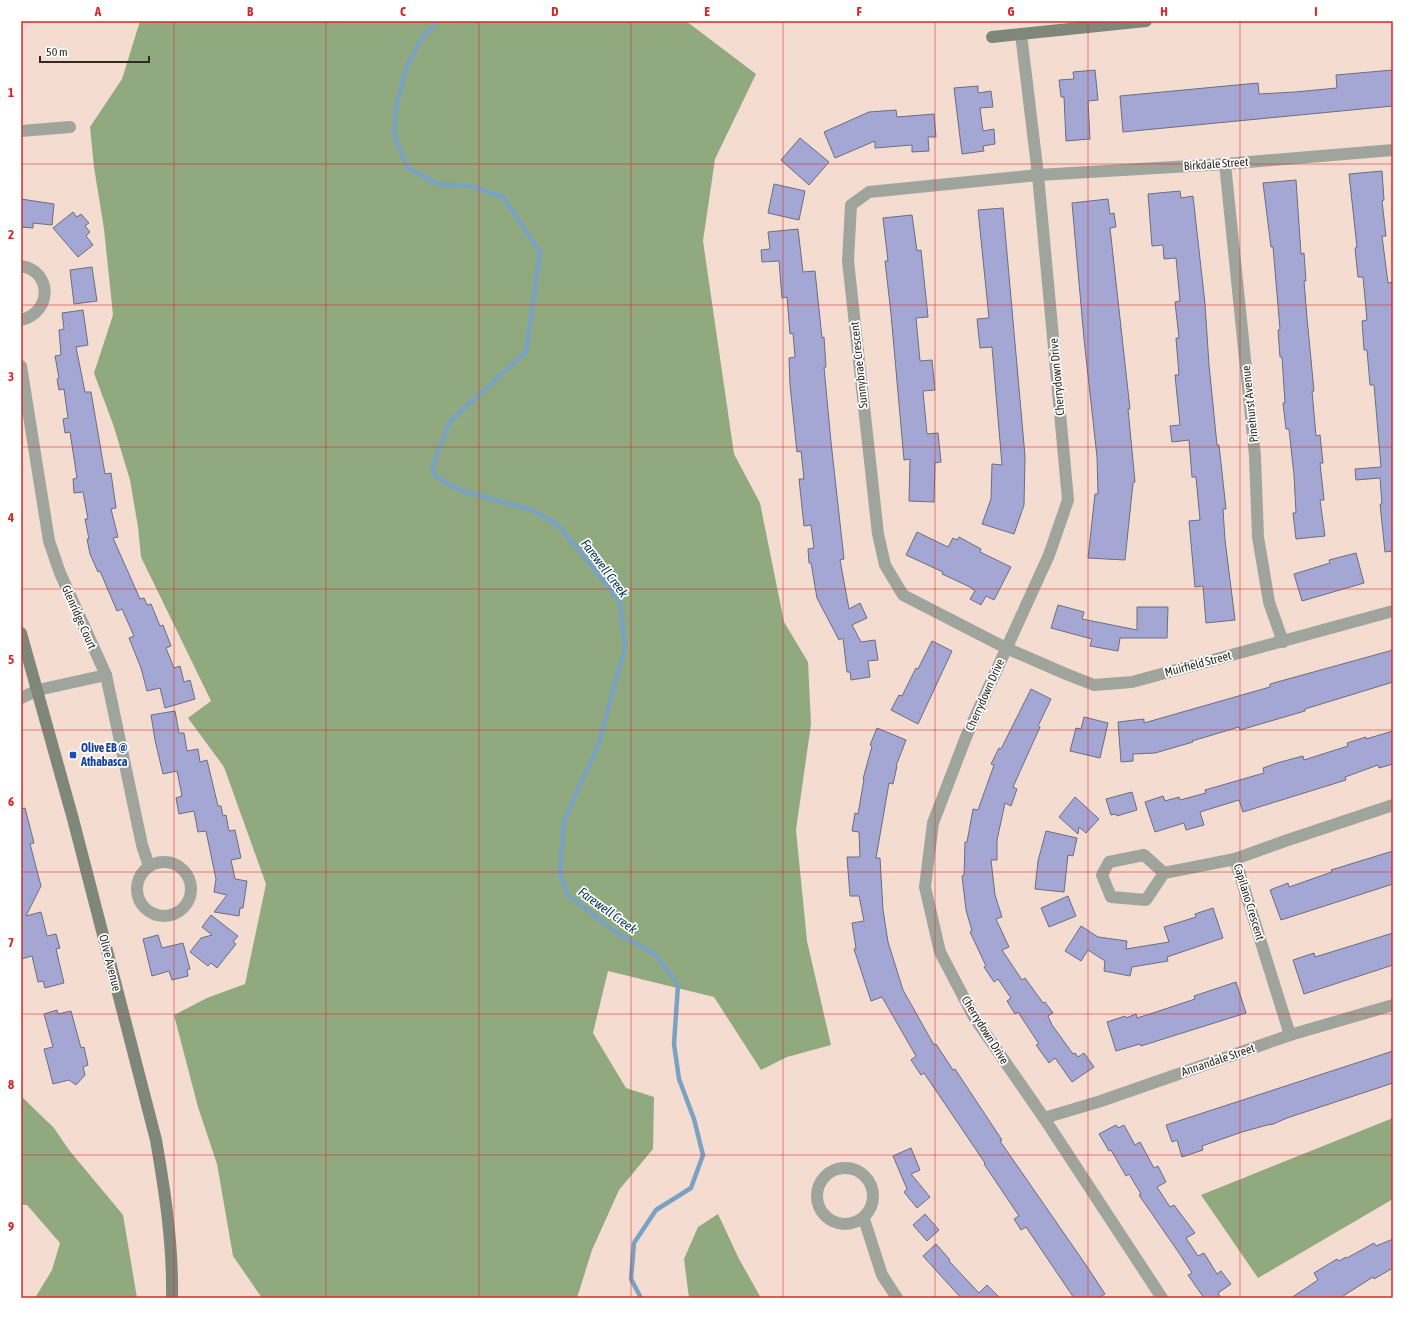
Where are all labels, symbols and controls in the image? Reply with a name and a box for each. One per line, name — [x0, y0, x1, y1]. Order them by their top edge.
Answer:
text: A — [94, 4, 102, 19]
text: B — [247, 4, 254, 19]
text: C — [400, 4, 406, 19]
text: D — [551, 4, 559, 19]
text: E — [704, 4, 710, 19]
text: F — [856, 4, 862, 19]
text: G — [1008, 4, 1015, 19]
text: H — [1160, 4, 1168, 19]
text: I — [1314, 4, 1318, 19]
scale bar — [40, 38, 149, 64]
text: 50 m — [46, 45, 68, 59]
text: 1 — [8, 85, 14, 100]
street label: Birkdale Street — [1183, 155, 1249, 173]
text: 2 — [8, 227, 14, 242]
street label: Sunnybrae Crescent — [847, 321, 871, 409]
street label: Cherrydown Drive — [1047, 338, 1067, 416]
street label: Pinehurst Avenue — [1239, 365, 1261, 443]
text: 3 — [8, 369, 14, 384]
text: 4 — [7, 510, 14, 525]
water label: Farewell Creek — [578, 536, 632, 601]
street label: Glenridge Court — [59, 583, 100, 652]
street label: Muirfield Street — [1163, 648, 1233, 680]
text: 5 — [8, 652, 14, 667]
street label: Cherrydown Drive — [963, 657, 1007, 733]
place label: Olive EB @ Athabasca — [80, 741, 128, 769]
marker: Olive EB @ Athabasca — [68, 750, 78, 760]
text: 6 — [8, 794, 14, 809]
street label: Capilano Crescent — [1231, 862, 1267, 942]
water label: Farewell Creek — [575, 884, 640, 937]
street label: Olive Avenue — [96, 933, 124, 993]
text: 7 — [8, 935, 14, 950]
street label: Cherrydown Drive — [958, 993, 1012, 1067]
street label: Annandale Street — [1179, 1041, 1257, 1079]
text: 8 — [8, 1077, 14, 1092]
text: 9 — [8, 1219, 14, 1234]

